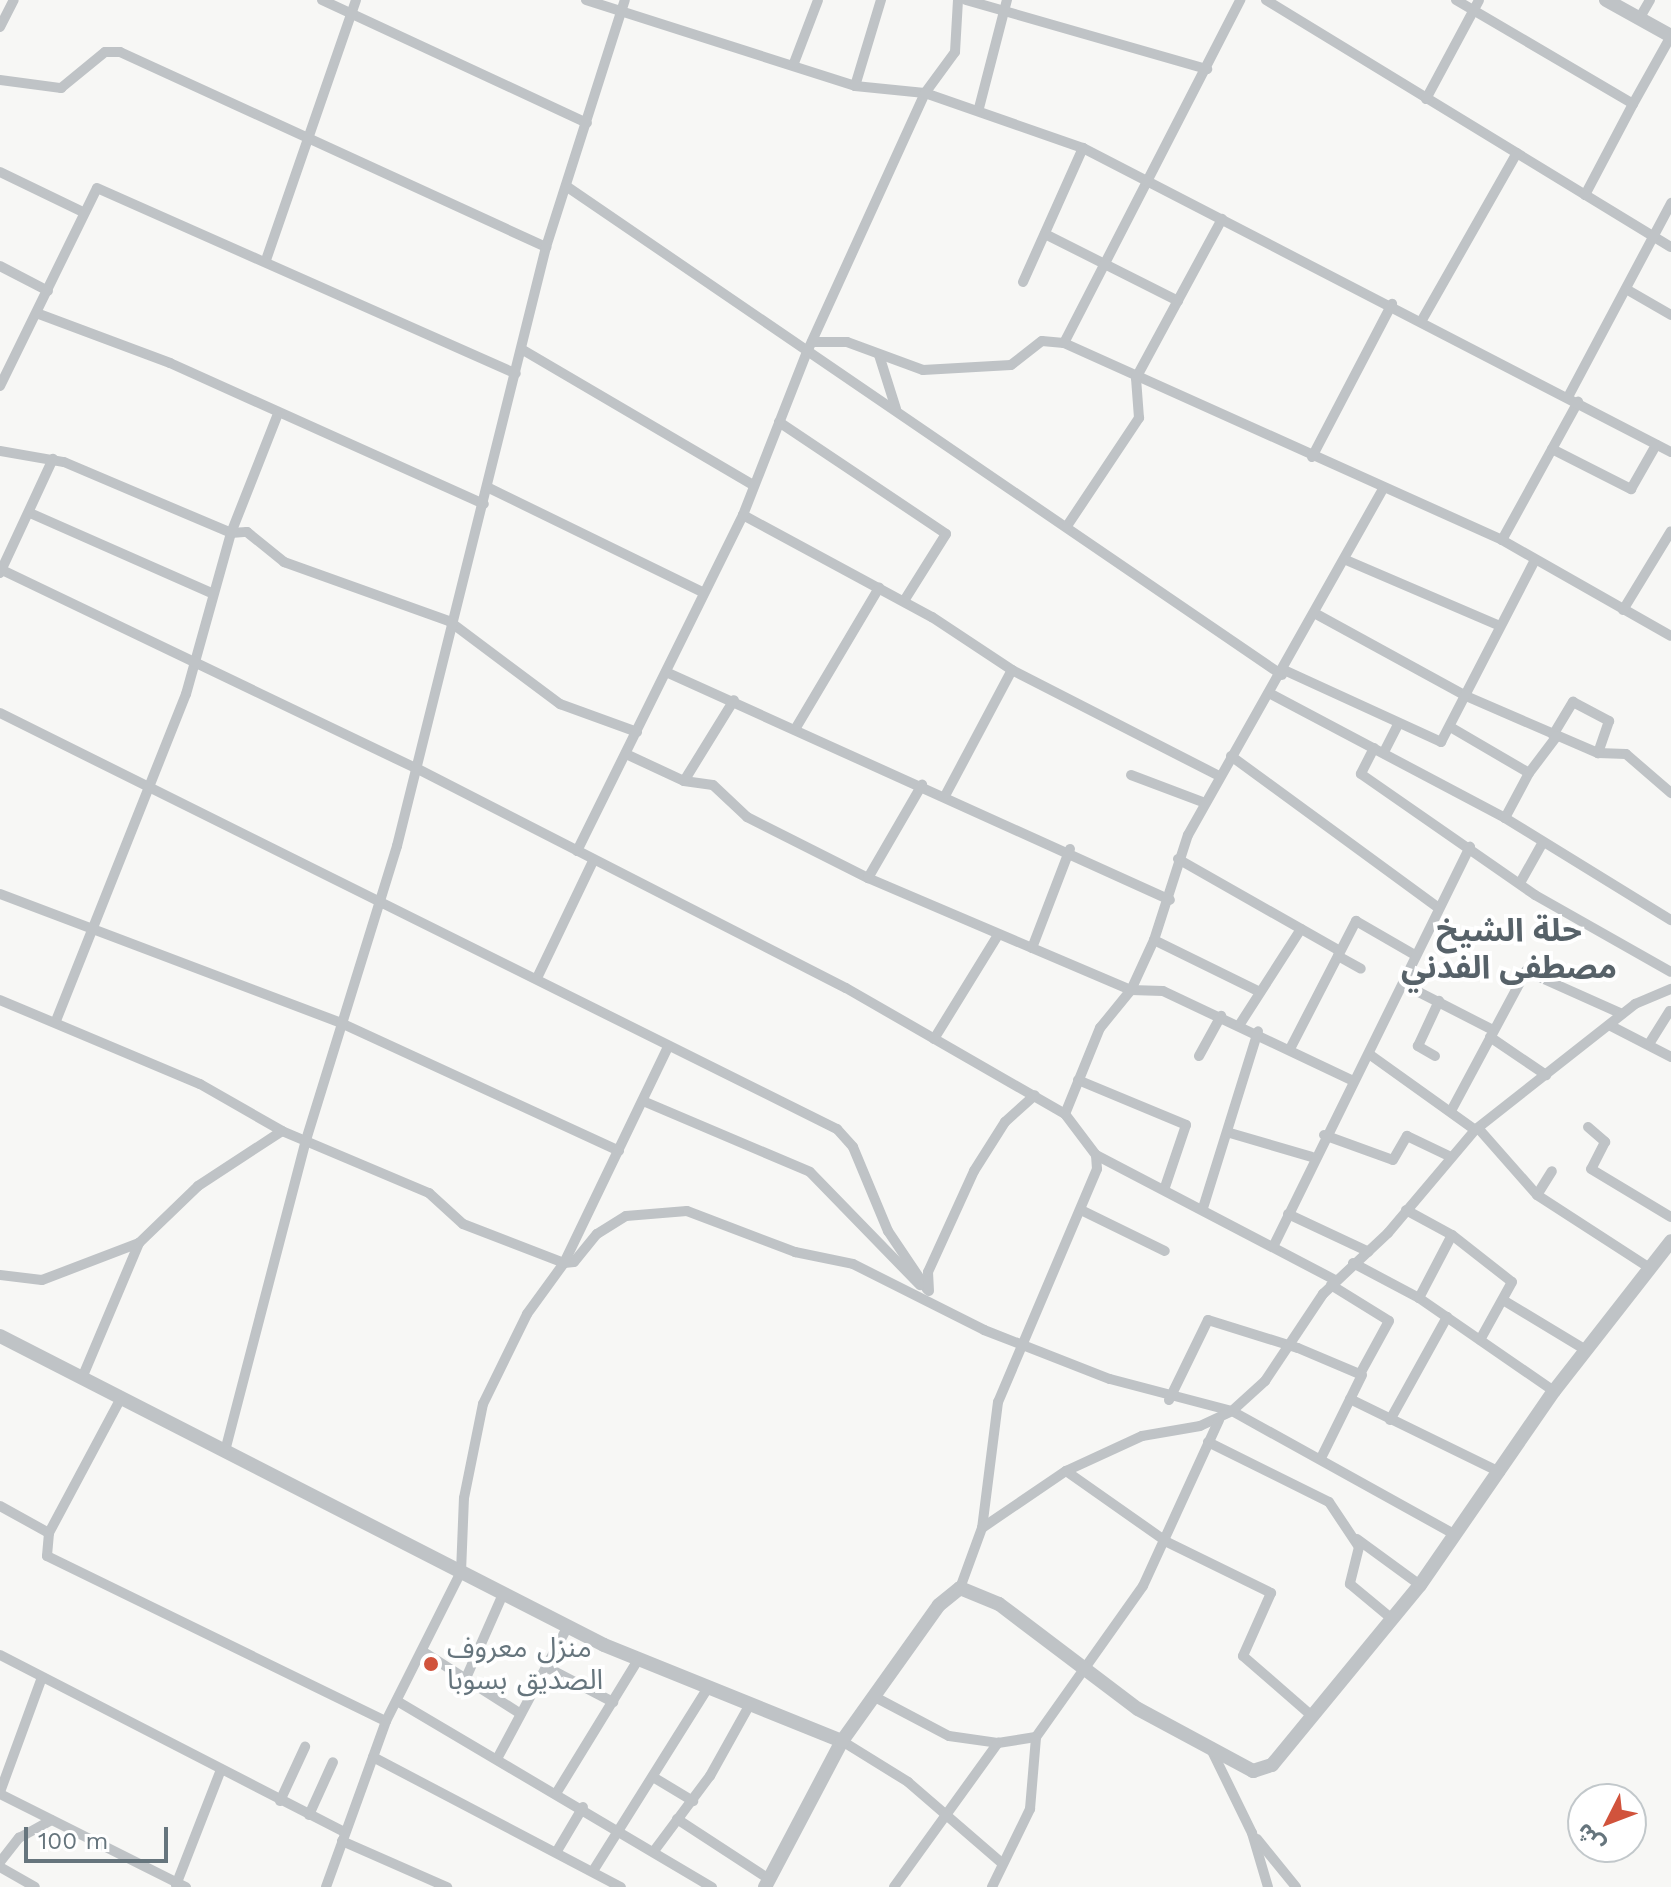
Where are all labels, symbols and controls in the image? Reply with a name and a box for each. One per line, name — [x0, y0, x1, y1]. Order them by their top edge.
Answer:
district label: حلة الشيخ مصطفى الفدني — [1401, 912, 1617, 987]
place label: منزل معروف الصديق بسوبا — [447, 1631, 603, 1697]
marker: منزل معروف الصديق بسوبا — [422, 1655, 440, 1673]
north arrow — [1567, 1783, 1647, 1863]
scale bar — [28, 1811, 172, 1861]
text: ش — [1571, 1818, 1610, 1858]
text: 100 m — [38, 1827, 108, 1855]

